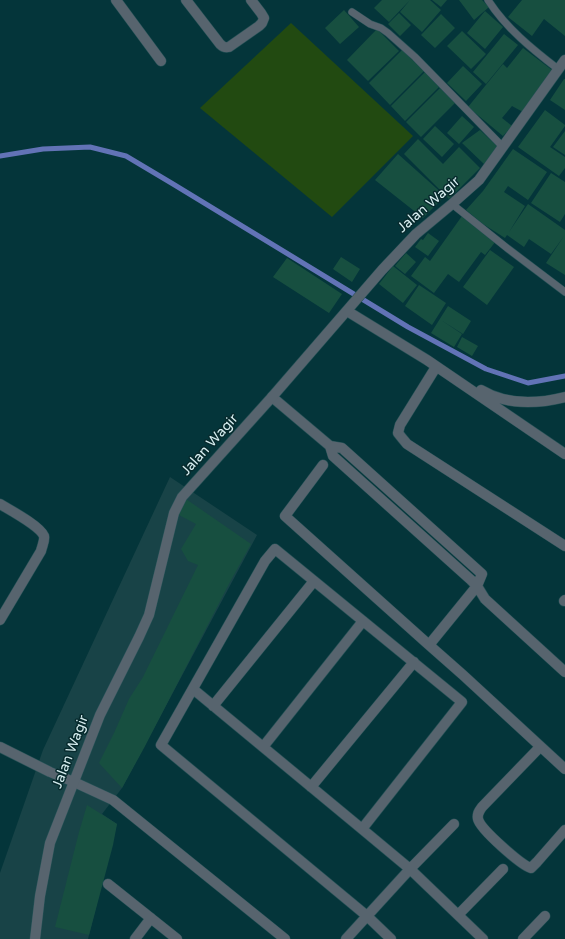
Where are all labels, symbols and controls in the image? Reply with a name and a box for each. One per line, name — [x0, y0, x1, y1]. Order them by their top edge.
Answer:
street label: Jalan Wagir — [394, 173, 464, 237]
street label: Jalan Wagir — [178, 411, 242, 479]
street label: Jalan Wagir — [49, 713, 93, 791]

